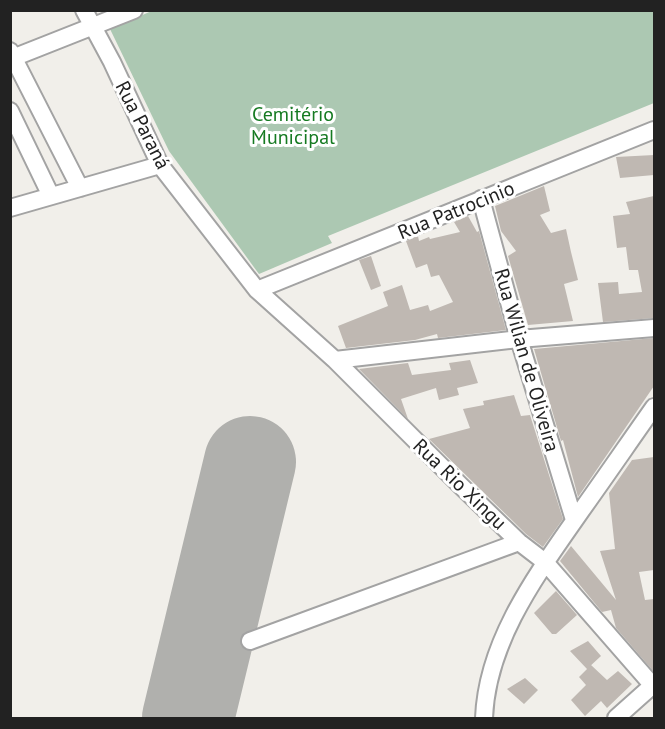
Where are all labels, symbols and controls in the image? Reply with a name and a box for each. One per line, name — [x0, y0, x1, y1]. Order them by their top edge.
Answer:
street label: Rua Paraná — [110, 76, 176, 174]
park label: Cemitério Municipal — [251, 101, 335, 150]
street label: Rua Patrocinio — [394, 175, 518, 245]
street label: Rua Wilian de Oliveira — [488, 265, 566, 455]
street label: Rua Rio Xingu — [408, 433, 512, 535]

